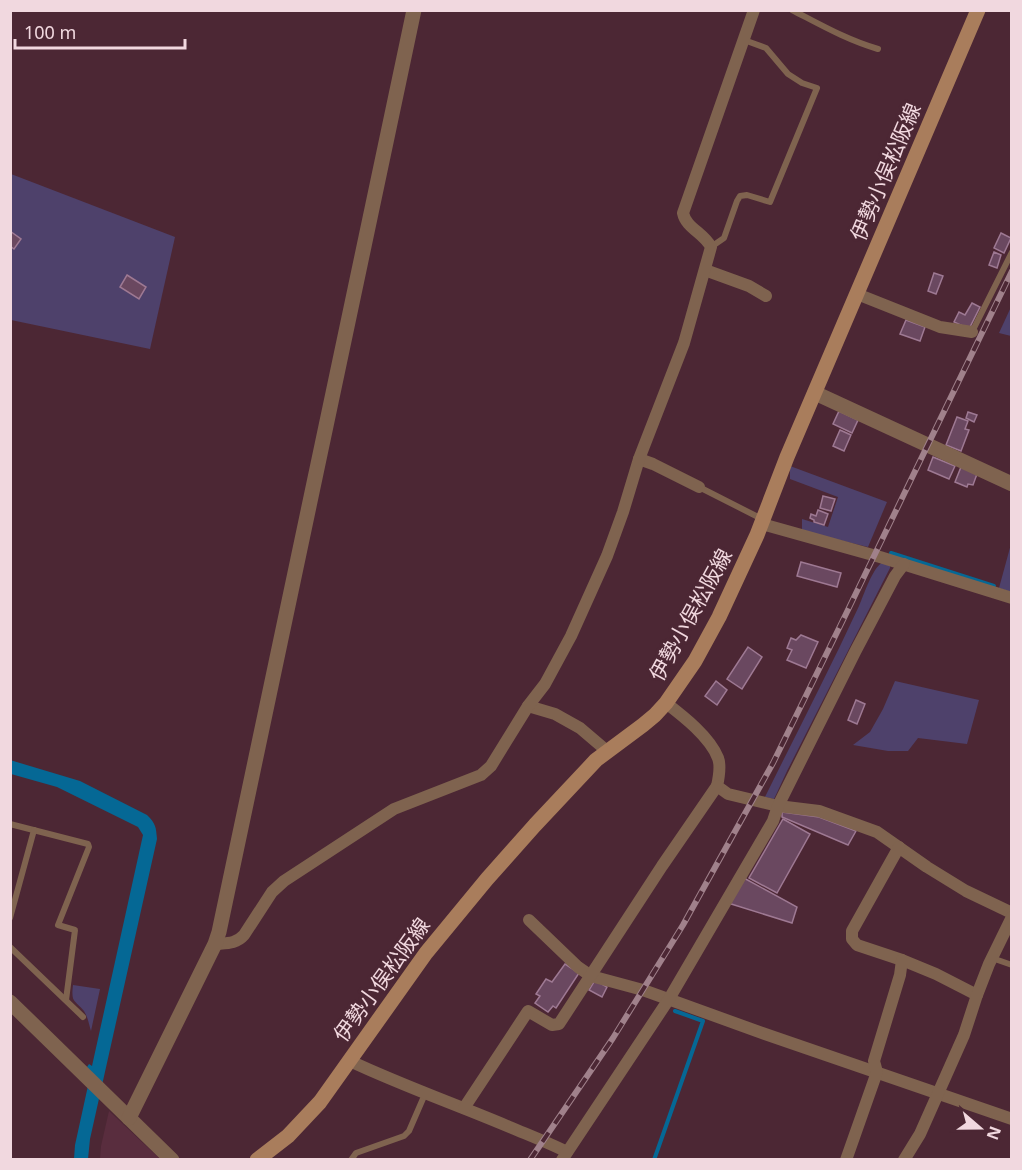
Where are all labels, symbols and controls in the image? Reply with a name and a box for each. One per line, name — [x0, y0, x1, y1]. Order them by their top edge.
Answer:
scale bar — [15, 12, 184, 50]
text: 100 m — [24, 20, 76, 44]
street label: 伊勢小俣松阪線 — [843, 98, 927, 245]
street label: 伊勢小俣松阪線 — [642, 543, 738, 686]
street label: 伊勢小俣松阪線 — [327, 912, 436, 1047]
north arrow — [950, 1098, 1010, 1158]
text: N — [982, 1123, 1007, 1143]

